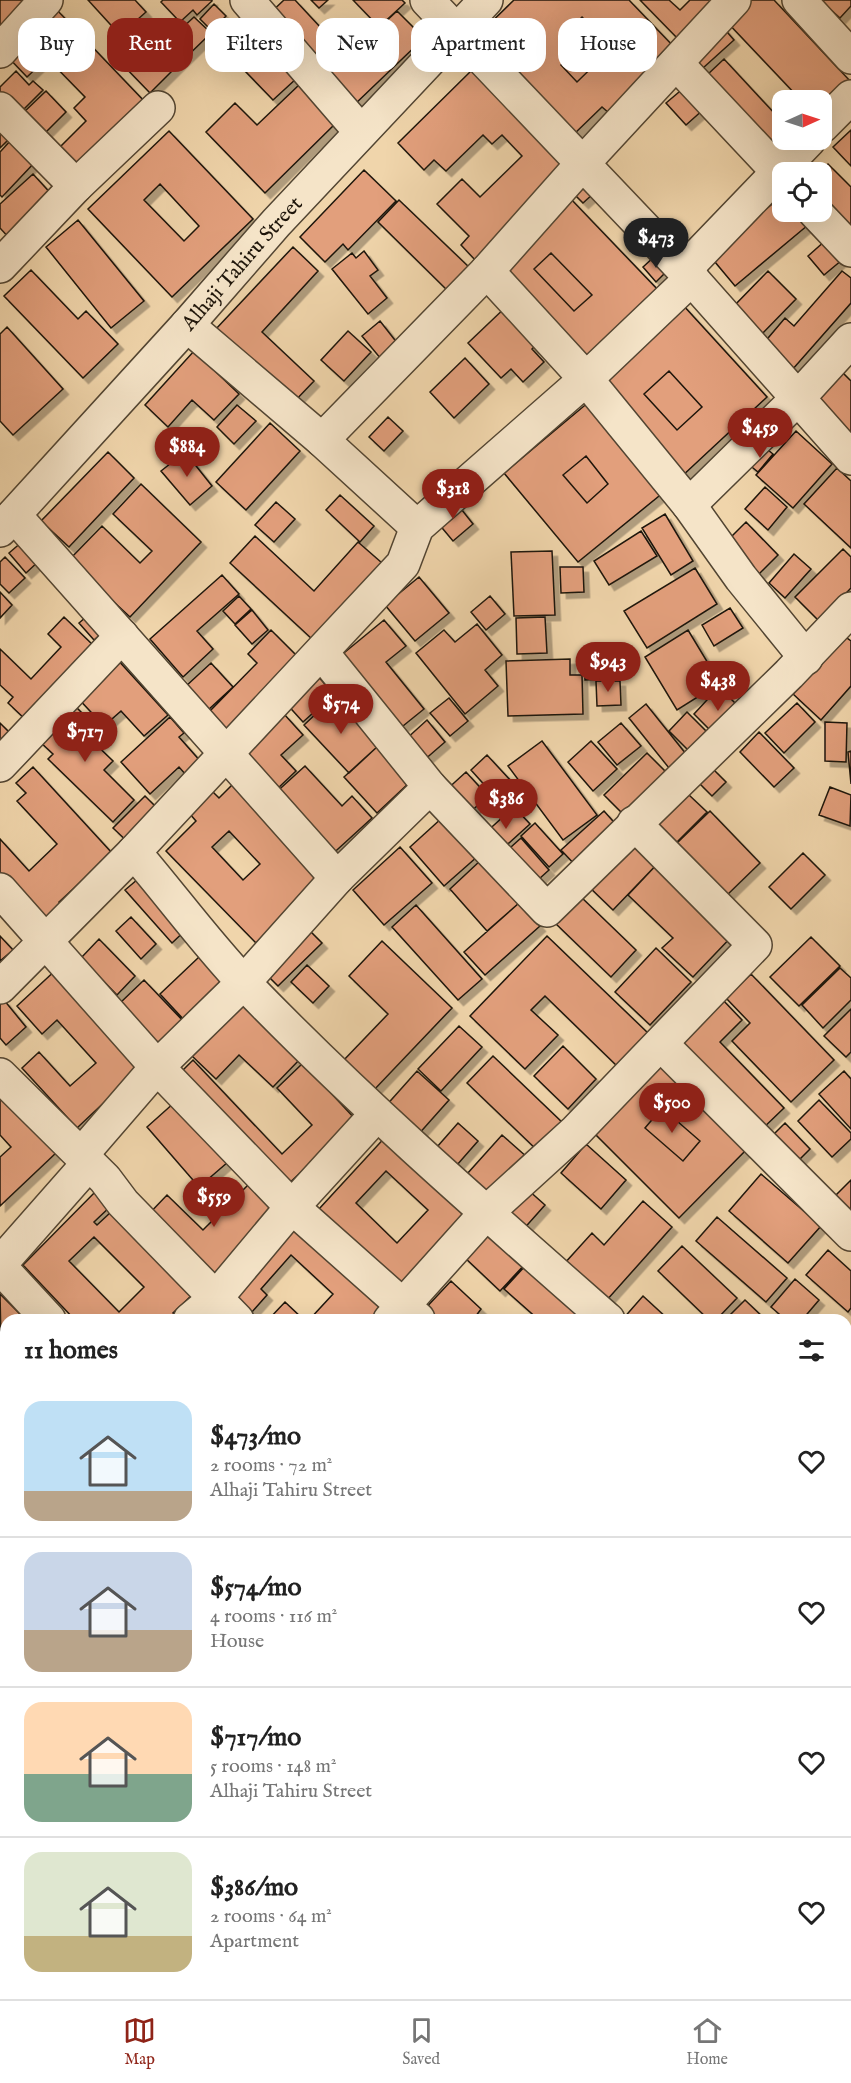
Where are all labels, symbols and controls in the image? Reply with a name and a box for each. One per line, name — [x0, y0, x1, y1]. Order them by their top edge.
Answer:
chip: Buy — [18, 18, 95, 72]
chip: Rent — [107, 18, 193, 72]
chip: Filters — [205, 18, 304, 72]
chip: New — [316, 18, 399, 72]
chip: Apartment — [411, 18, 546, 72]
chip: House — [558, 18, 657, 72]
north arrow — [772, 90, 832, 150]
map controls — [772, 90, 832, 222]
button: locate — [772, 162, 832, 222]
street label: Alhaji Tahiru Street — [176, 191, 309, 338]
pin: $473 — [620, 218, 692, 269]
text: $473 — [637, 225, 675, 250]
pin: $459 — [724, 408, 796, 459]
text: $459 — [742, 415, 778, 440]
pin: $884 — [151, 427, 223, 478]
text: $884 — [169, 434, 205, 459]
pin: $318 — [417, 469, 489, 520]
text: $318 — [436, 476, 470, 501]
pin: $943 — [572, 642, 644, 693]
text: $943 — [590, 649, 626, 674]
pin: $438 — [682, 661, 754, 712]
text: $438 — [700, 668, 736, 693]
pin: $574 — [305, 684, 377, 735]
text: $574 — [322, 691, 360, 716]
pin: $717 — [49, 712, 121, 763]
text: $717 — [66, 719, 104, 744]
pin: $386 — [470, 779, 542, 830]
text: $386 — [489, 786, 523, 811]
pin: $500 — [636, 1083, 708, 1134]
text: $500 — [653, 1090, 691, 1115]
pin: $559 — [178, 1177, 250, 1228]
text: $559 — [197, 1184, 231, 1209]
text: 11 homes — [24, 1334, 118, 1367]
icon: filters — [795, 1334, 828, 1367]
text: $473/mo — [210, 1420, 301, 1453]
icon: home — [72, 1425, 144, 1497]
icon: heart — [795, 1445, 828, 1478]
text: 2 rooms · 72 m² — [210, 1453, 332, 1478]
text: Alhaji Tahiru Street — [210, 1478, 372, 1503]
text: $574/mo — [210, 1571, 302, 1604]
icon: home — [72, 1576, 144, 1648]
icon: heart — [795, 1596, 828, 1629]
text: 4 rooms · 116 m² — [210, 1604, 337, 1629]
text: House — [210, 1629, 264, 1654]
text: $717/mo — [210, 1721, 301, 1754]
icon: home — [72, 1726, 144, 1798]
icon: heart — [795, 1746, 828, 1779]
text: 5 rooms · 148 m² — [210, 1754, 337, 1779]
text: Alhaji Tahiru Street — [210, 1779, 372, 1804]
text: $386/mo — [210, 1871, 298, 1904]
icon: home — [72, 1876, 144, 1948]
icon: heart — [795, 1896, 828, 1929]
text: 2 rooms · 64 m² — [210, 1904, 332, 1929]
text: Apartment — [210, 1929, 299, 1954]
tab: Map — [123, 2014, 156, 2070]
tab: Saved — [402, 2014, 440, 2070]
tab: Home — [686, 2014, 728, 2070]

